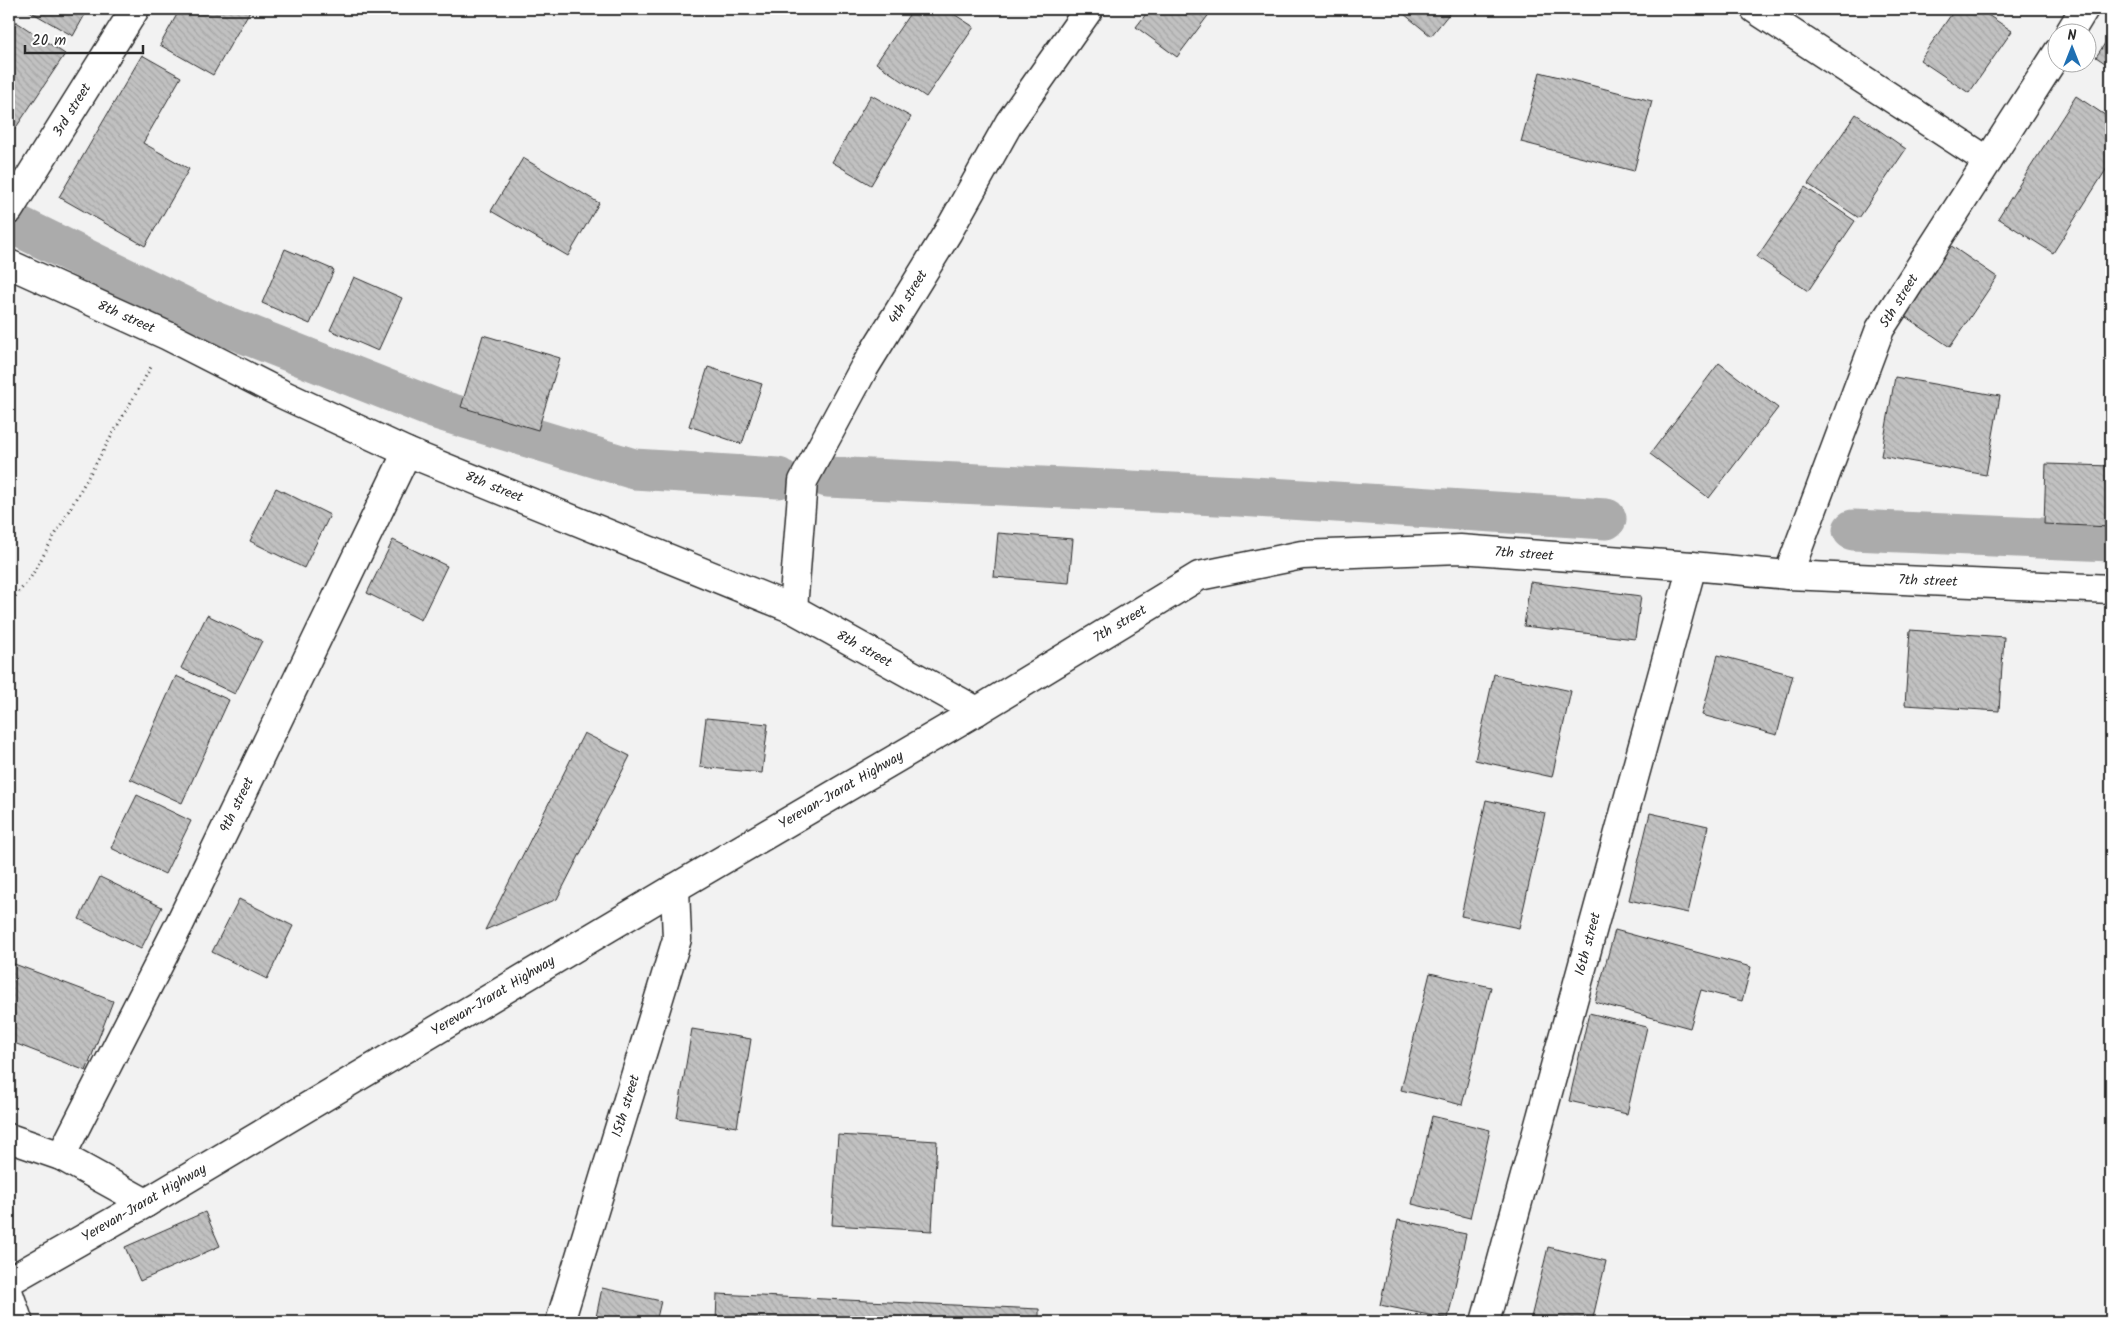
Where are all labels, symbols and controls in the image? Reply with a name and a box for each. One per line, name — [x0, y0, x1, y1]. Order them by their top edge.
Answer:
scale bar — [25, 22, 142, 54]
north arrow — [2048, 22, 2098, 72]
text: N — [2068, 25, 2077, 47]
text: 20 m — [32, 29, 66, 53]
street label: 3rd street — [47, 79, 97, 141]
street label: 4th street — [883, 265, 934, 328]
street label: 5th street — [1874, 269, 1925, 332]
street label: 8th street — [94, 295, 159, 340]
street label: 8th street — [462, 465, 527, 509]
street label: 7th street — [1494, 541, 1555, 567]
street label: 7th street — [1898, 569, 1958, 593]
street label: 7th street — [1089, 599, 1151, 649]
street label: 8th street — [832, 625, 897, 674]
street label: Yerevan-Jrarat Highway — [774, 745, 908, 835]
street label: 9th street — [214, 773, 260, 837]
street label: 16th street — [1569, 909, 1607, 978]
street label: Yerevan-Jrarat Highway — [427, 950, 559, 1042]
street label: 15th street — [606, 1071, 646, 1140]
street label: Yerevan-Jrarat Highway — [77, 1158, 211, 1248]

